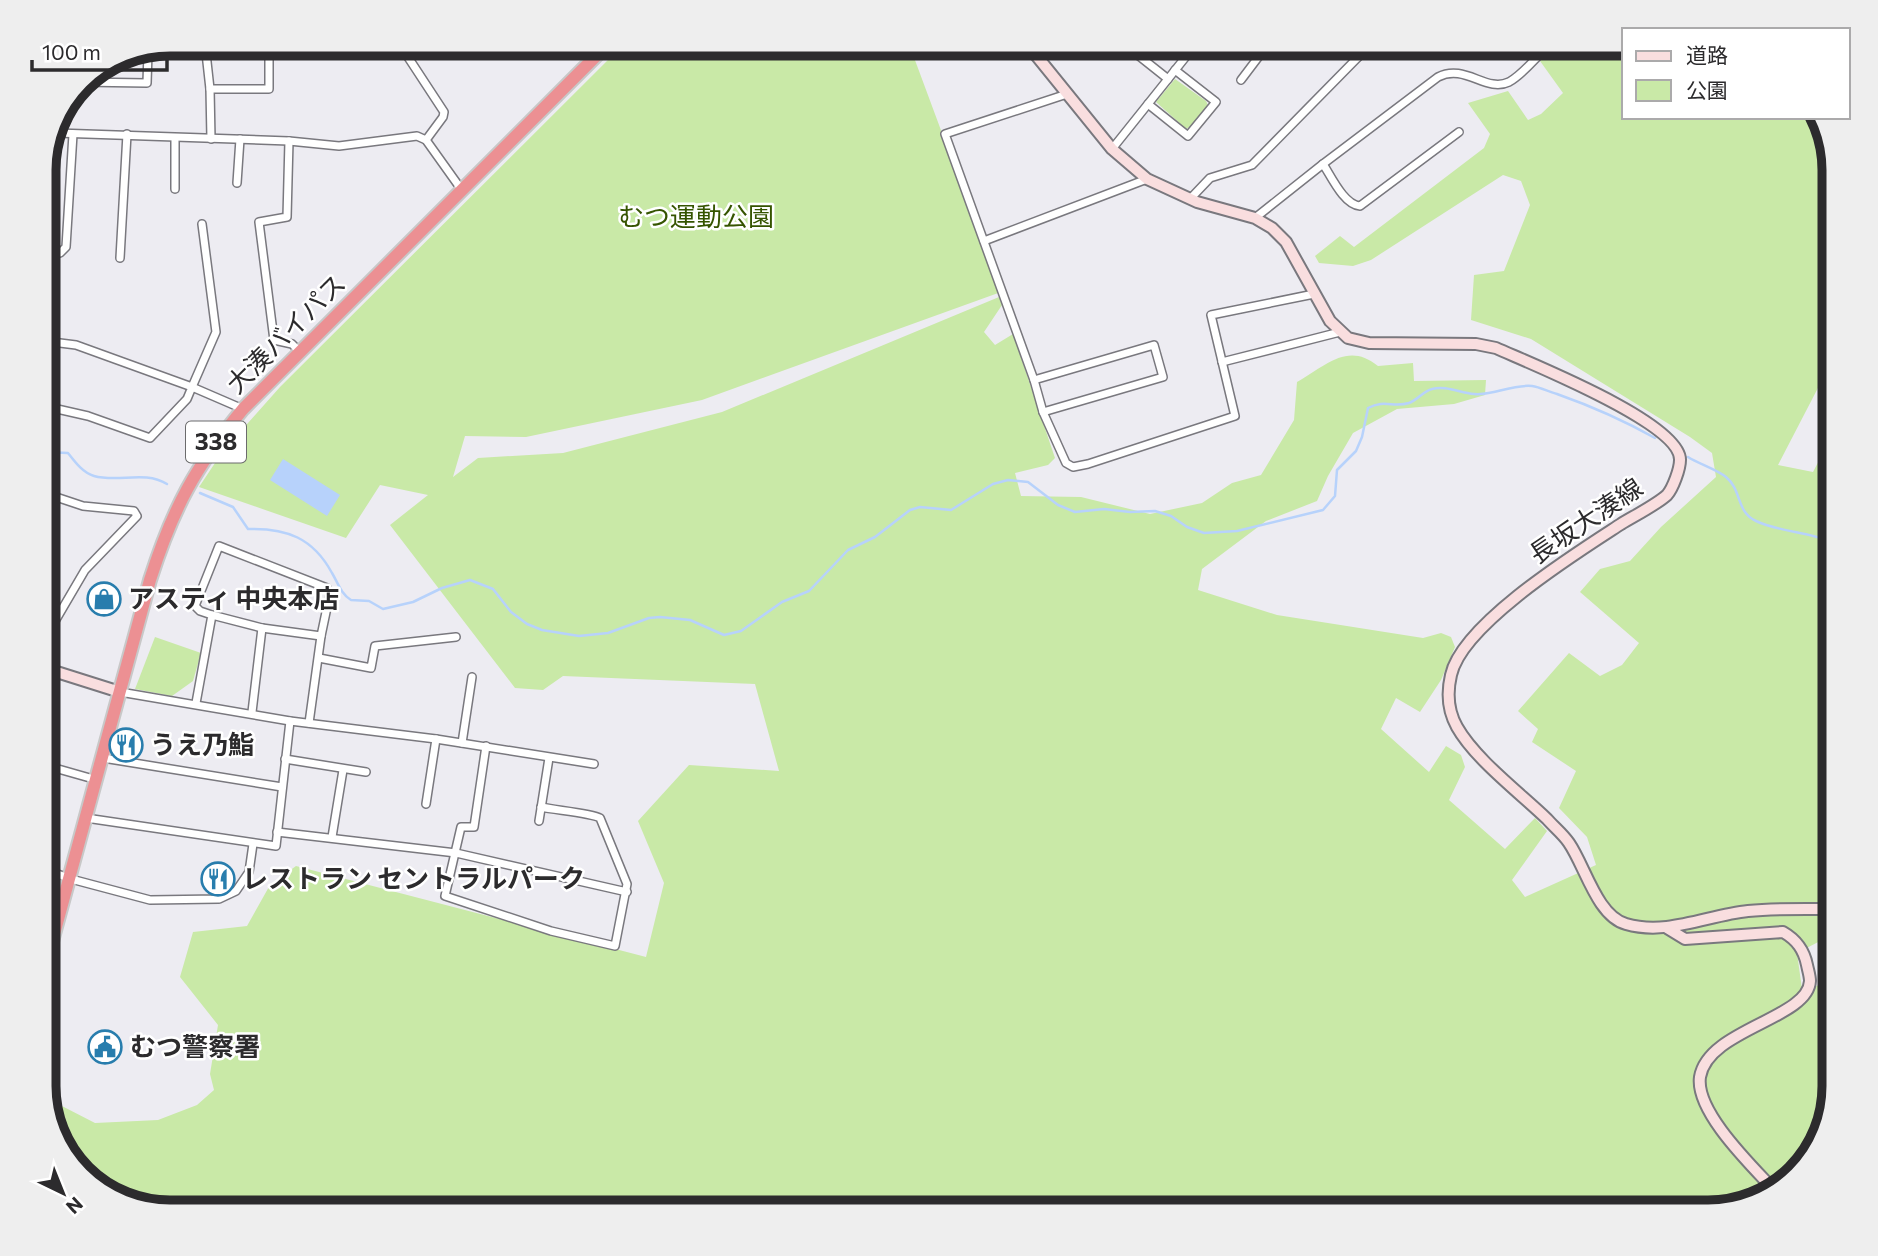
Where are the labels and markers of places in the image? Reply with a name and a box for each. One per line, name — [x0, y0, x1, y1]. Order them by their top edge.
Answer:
shop icon: アスティ 中央本店 — [85, 580, 123, 618]
place label: アスティ 中央本店 — [128, 582, 339, 613]
restaurant icon: うえ乃鮨 — [107, 726, 145, 764]
place label: うえ乃鮨 — [150, 728, 254, 759]
restaurant icon: レストラン セントラルパーク — [199, 860, 237, 898]
place label: レストラン セントラルパーク — [242, 862, 585, 893]
public building icon: むつ警察署 — [86, 1028, 124, 1066]
place label: むつ警察署 — [130, 1030, 260, 1061]

